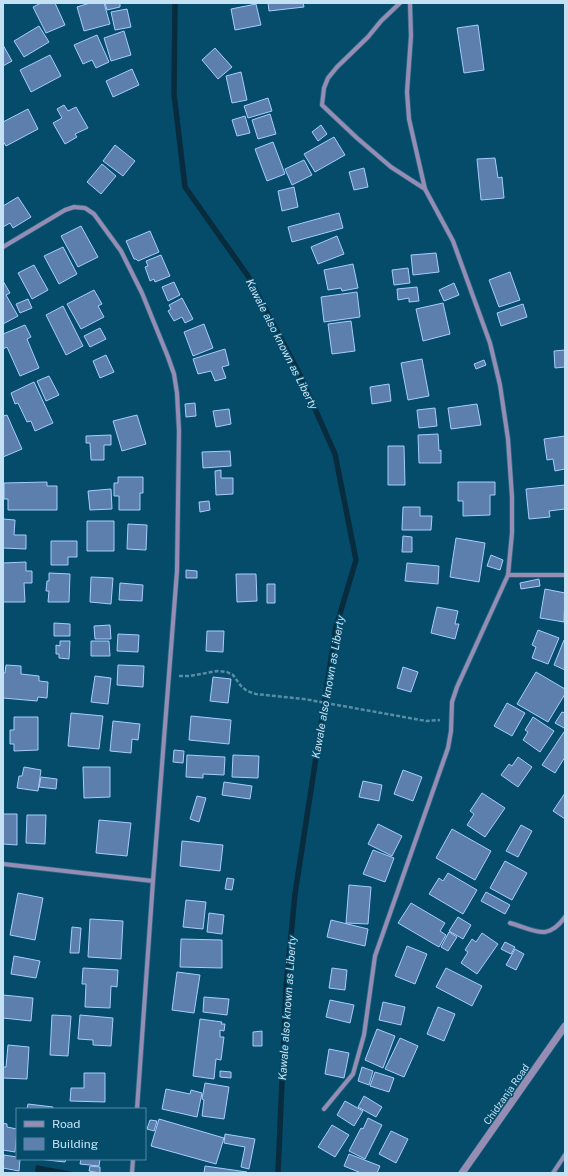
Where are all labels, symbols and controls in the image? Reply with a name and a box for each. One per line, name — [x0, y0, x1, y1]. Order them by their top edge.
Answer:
water label: Kawale also known as Liberty — [244, 277, 320, 412]
water label: Kawale also known as Liberty — [310, 614, 347, 759]
water label: Kawale also known as Liberty — [276, 935, 298, 1081]
street label: Chidzanja Road — [481, 1061, 531, 1127]
legend — [16, 1108, 146, 1160]
text: Road — [52, 1117, 80, 1131]
text: Building — [52, 1137, 98, 1151]

